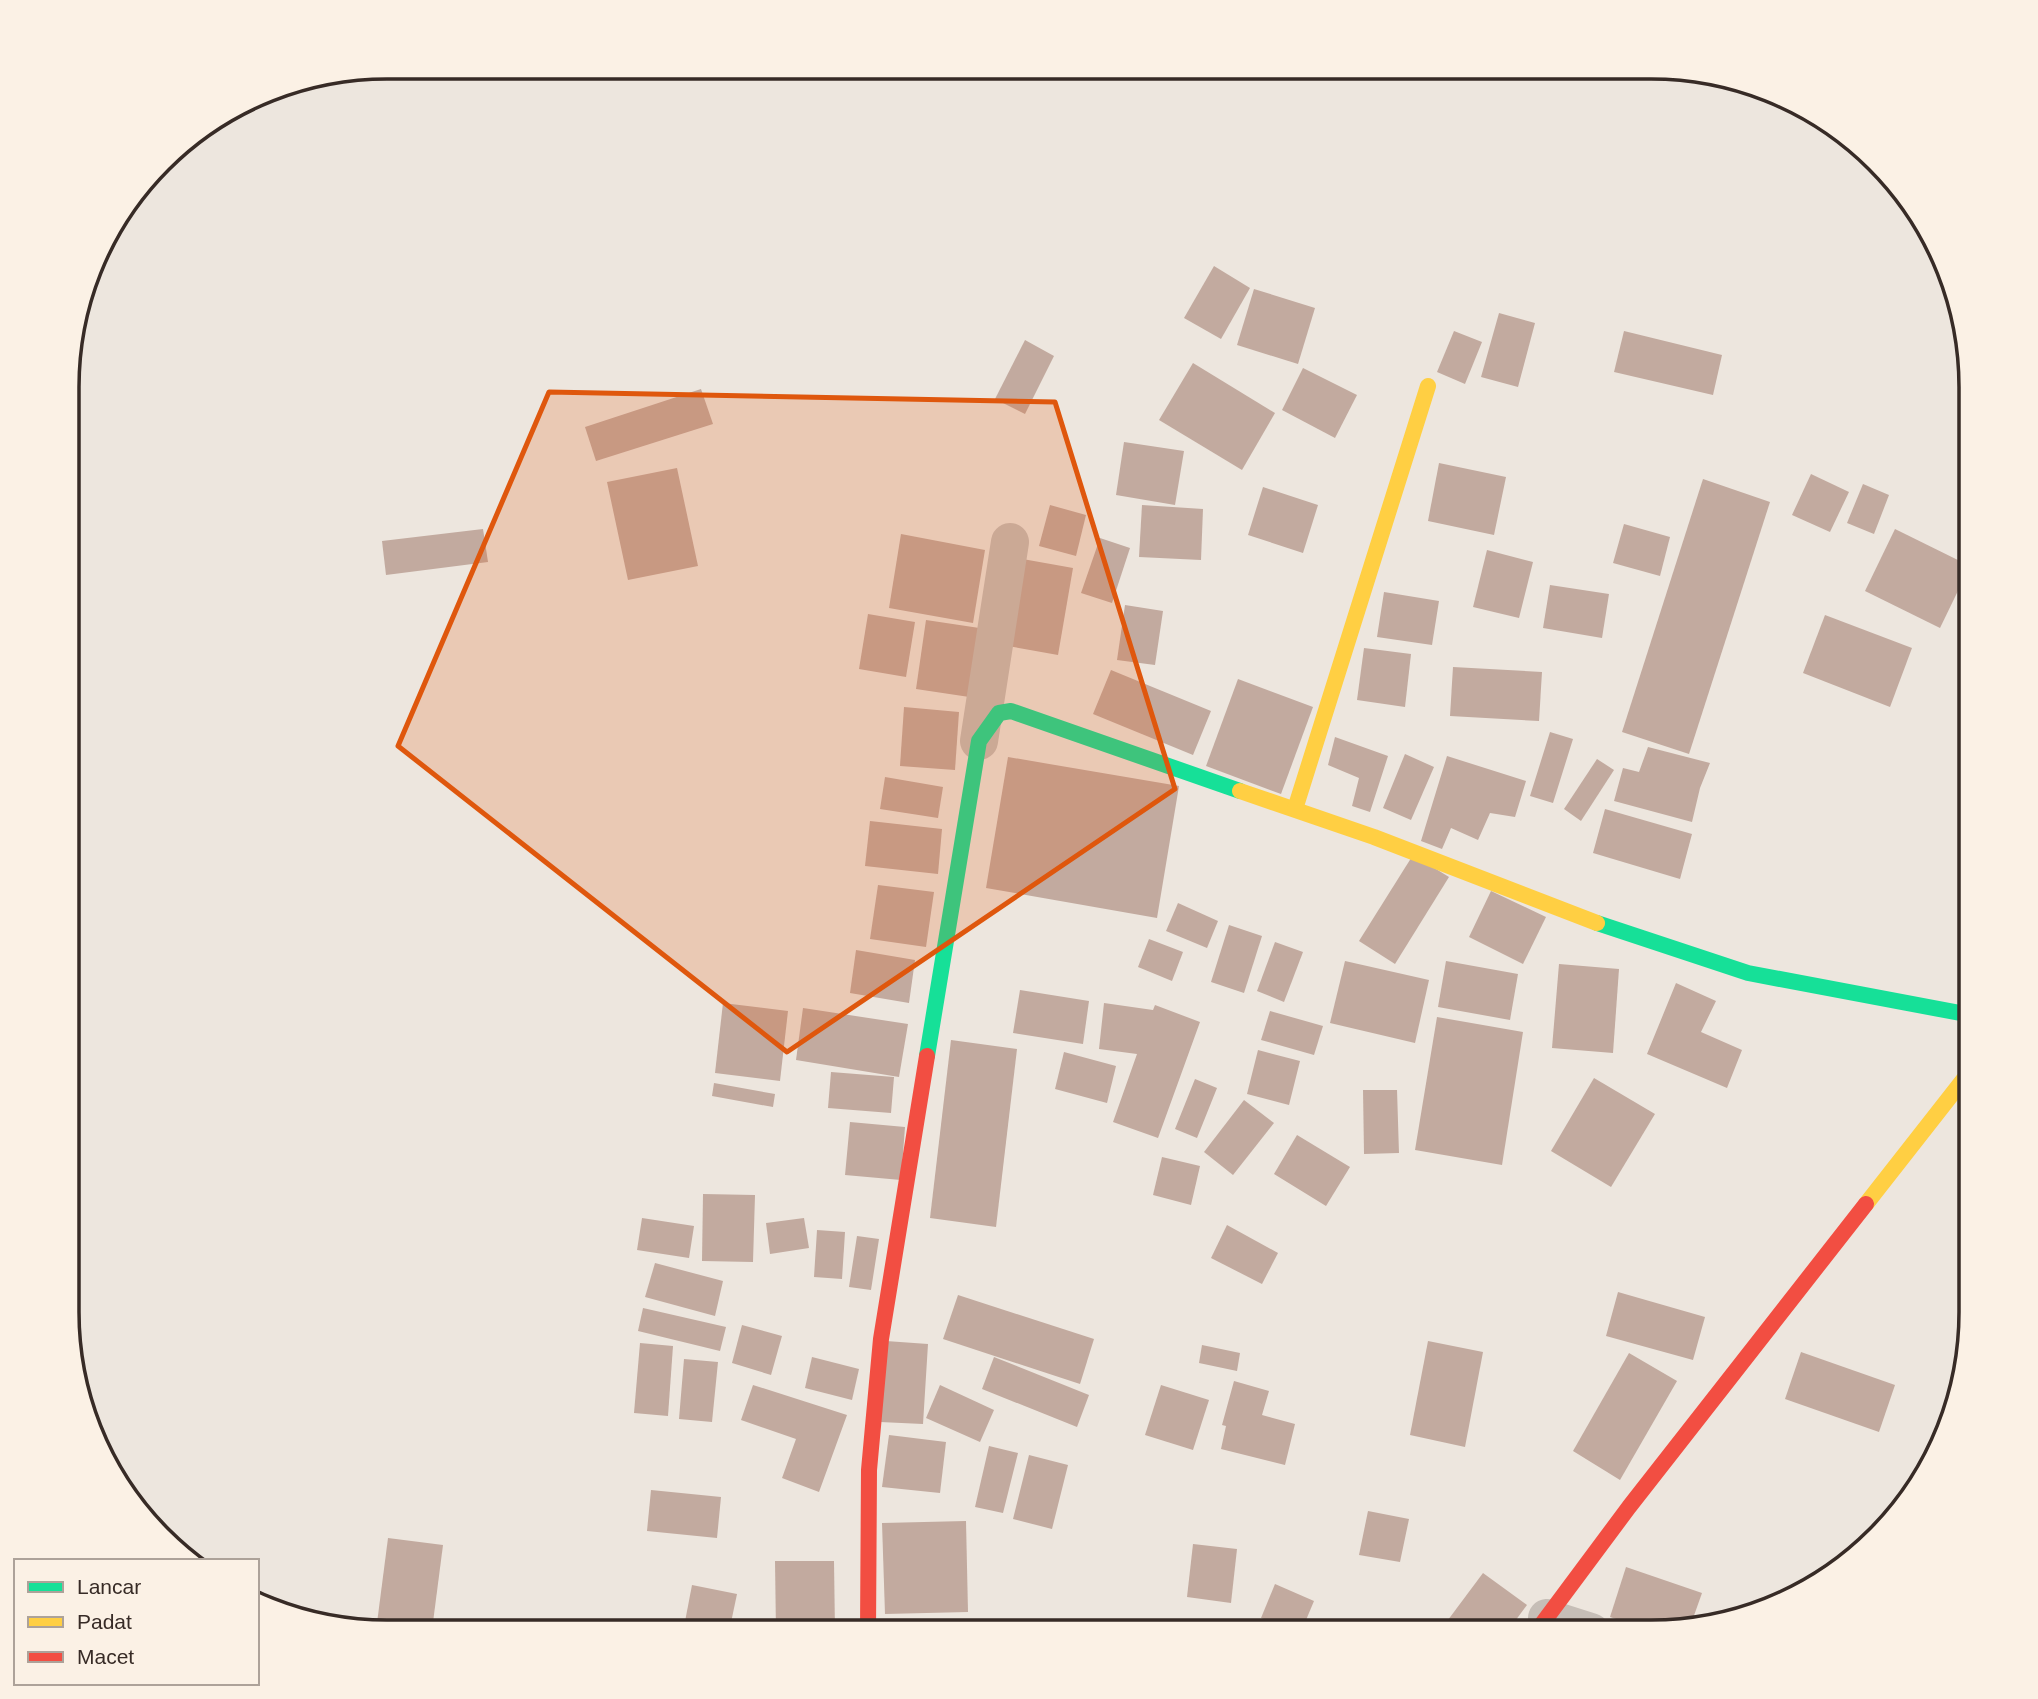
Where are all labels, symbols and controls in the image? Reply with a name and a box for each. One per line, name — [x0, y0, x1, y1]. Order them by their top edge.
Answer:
legend — [14, 1559, 259, 1685]
text: Lancar — [77, 1575, 141, 1598]
text: Padat — [77, 1610, 132, 1633]
text: Macet — [77, 1645, 134, 1668]

